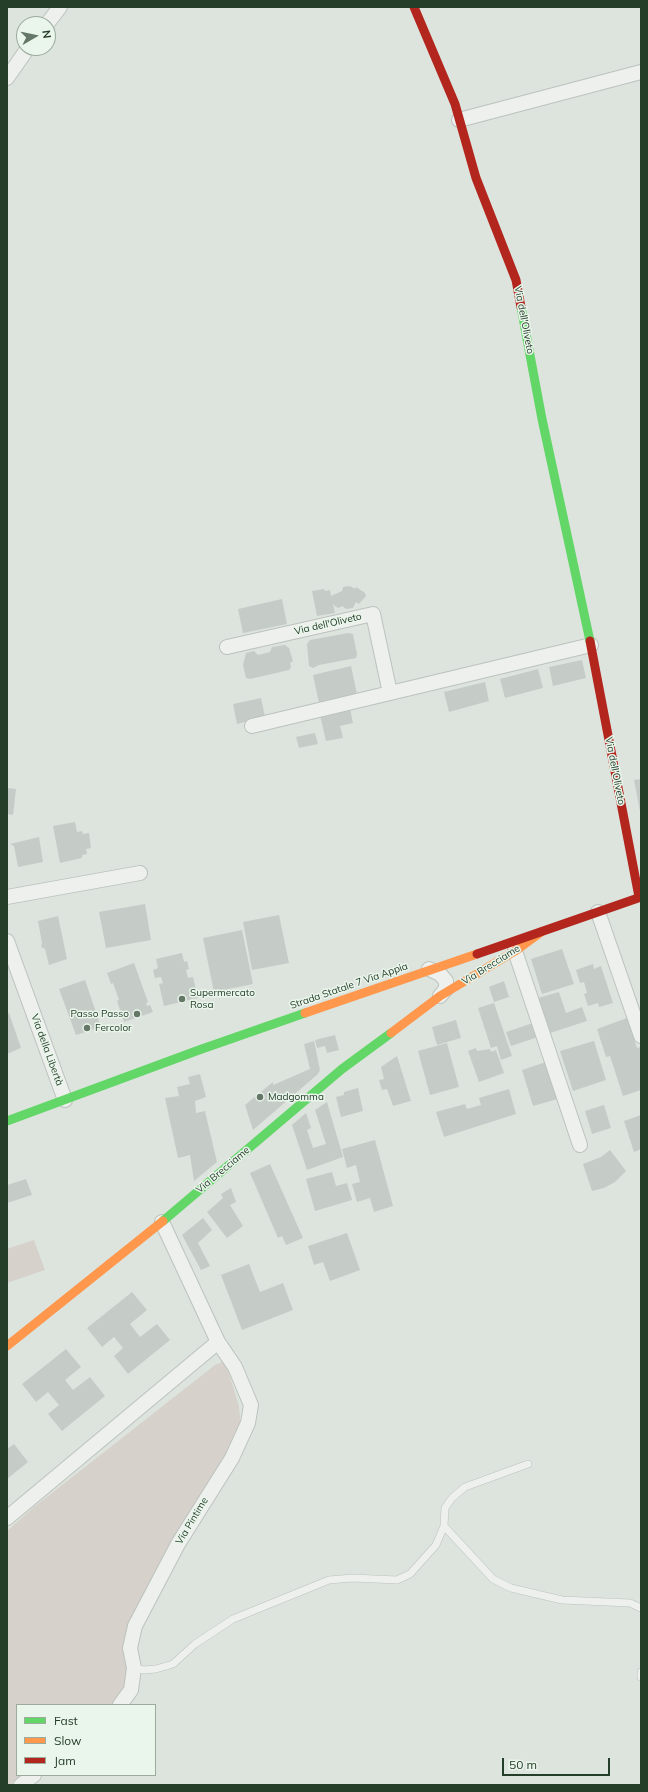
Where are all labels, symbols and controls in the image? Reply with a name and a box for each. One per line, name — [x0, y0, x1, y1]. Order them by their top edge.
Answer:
north arrow — [16, 16, 56, 56]
text: N — [39, 29, 54, 39]
street label: Via dell'Oliveto — [512, 285, 536, 355]
street label: Via dell'Oliveto — [293, 610, 363, 638]
street label: Via dell'Oliveto — [603, 736, 627, 806]
street label: Via Brecciame — [460, 942, 522, 988]
street label: Strada Statale 7 Via Appia — [288, 960, 410, 1012]
place label: Supermercato Rosa — [190, 987, 255, 1010]
marker: Supermercato Rosa — [177, 994, 187, 1004]
place label: Passo Passo — [71, 1008, 129, 1020]
marker: Passo Passo — [132, 1009, 142, 1019]
street label: Via della Libertà — [28, 1013, 66, 1087]
place label: Fercolor — [95, 1022, 132, 1034]
marker: Fercolor — [82, 1023, 92, 1033]
place label: Madgomma — [268, 1091, 324, 1103]
marker: Madgomma — [255, 1092, 265, 1102]
street label: Via Brecciame — [194, 1144, 252, 1196]
street label: Via Pintime — [173, 1495, 211, 1547]
legend — [16, 1704, 156, 1776]
text: Fast — [54, 1713, 78, 1728]
text: Slow — [54, 1733, 82, 1748]
scale bar — [504, 1750, 612, 1776]
text: Jam — [54, 1753, 76, 1768]
text: 50 m — [509, 1757, 537, 1772]

